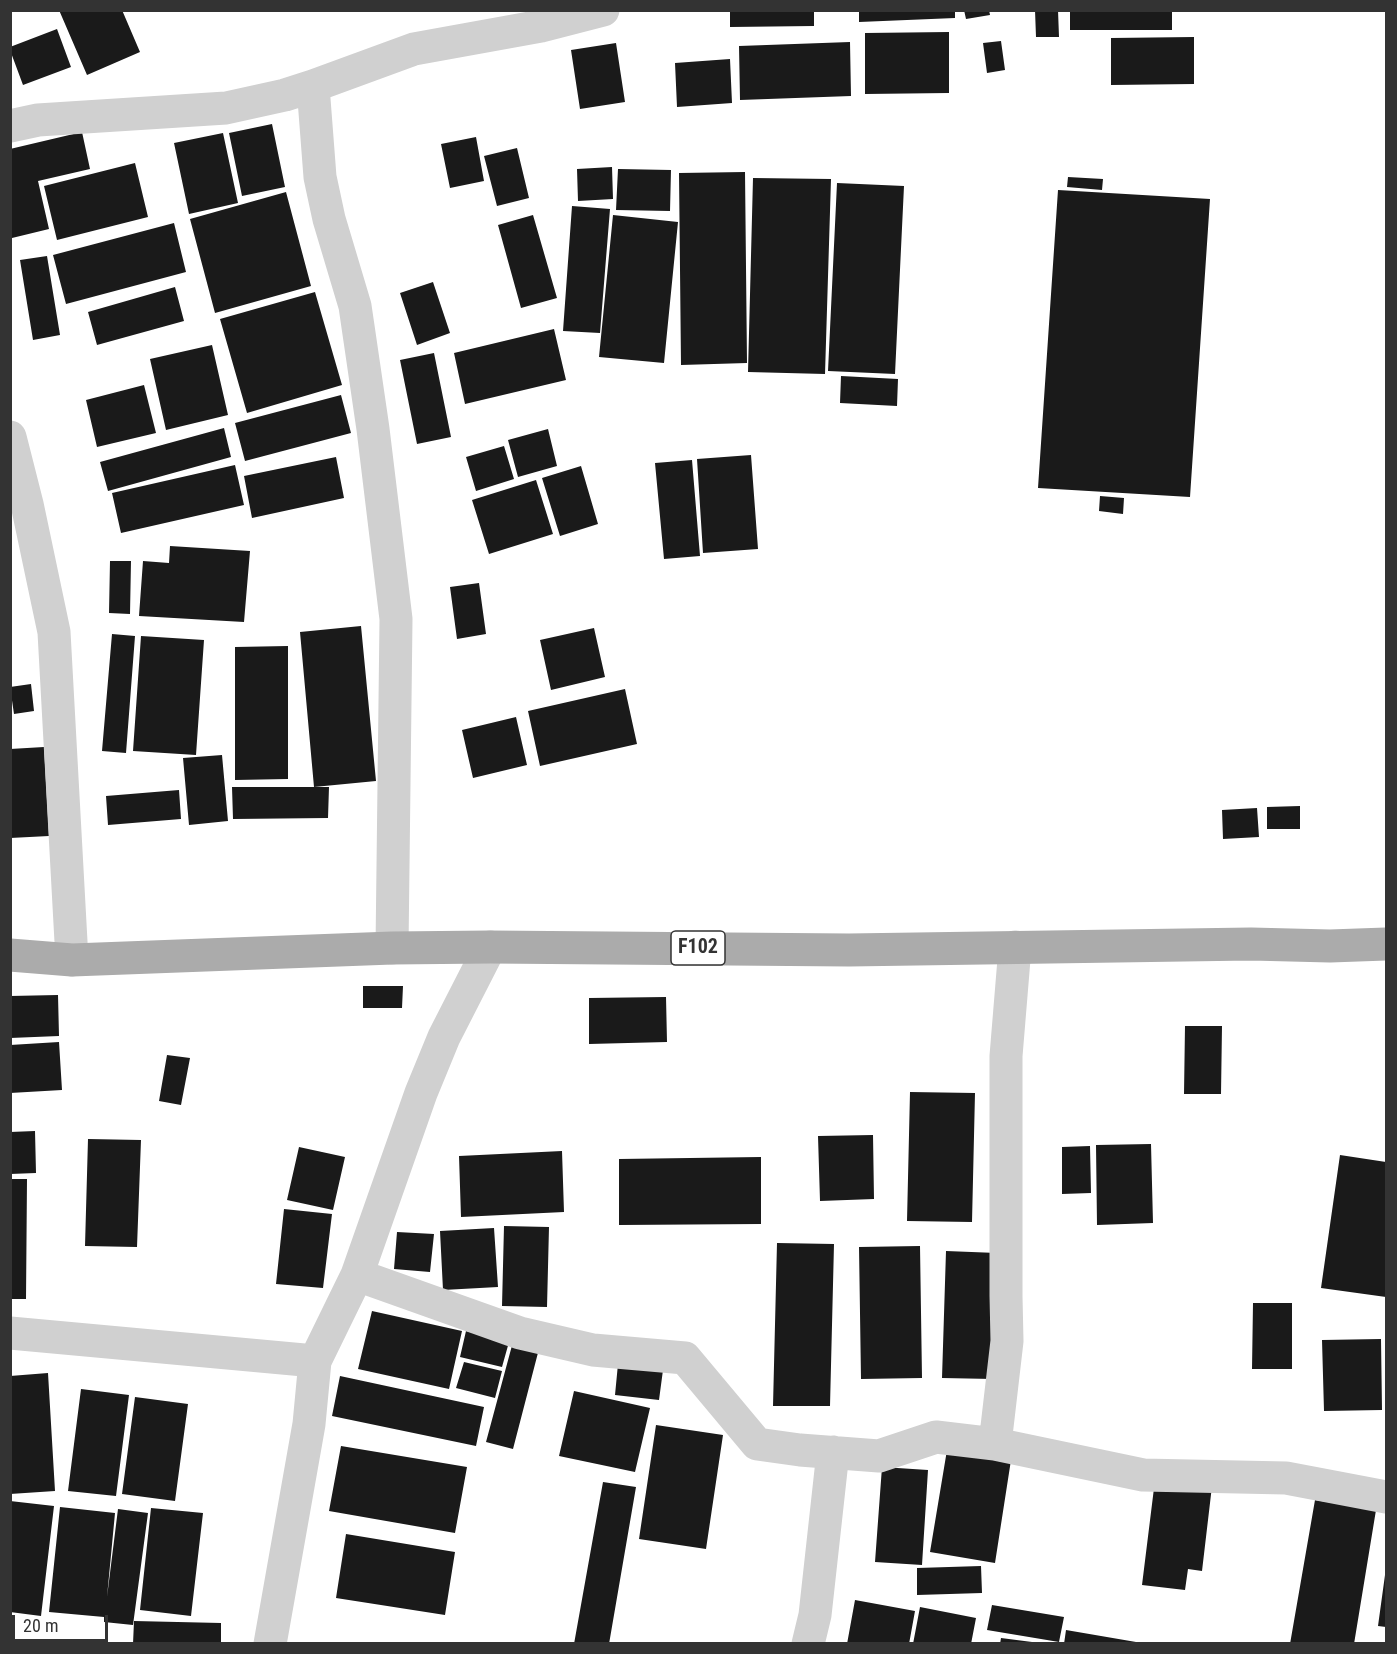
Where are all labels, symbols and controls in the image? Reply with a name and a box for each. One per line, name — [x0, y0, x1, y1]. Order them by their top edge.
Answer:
road number: F102 — [671, 931, 725, 965]
scale bar — [15, 1603, 111, 1641]
text: 20 m — [23, 1615, 58, 1636]

